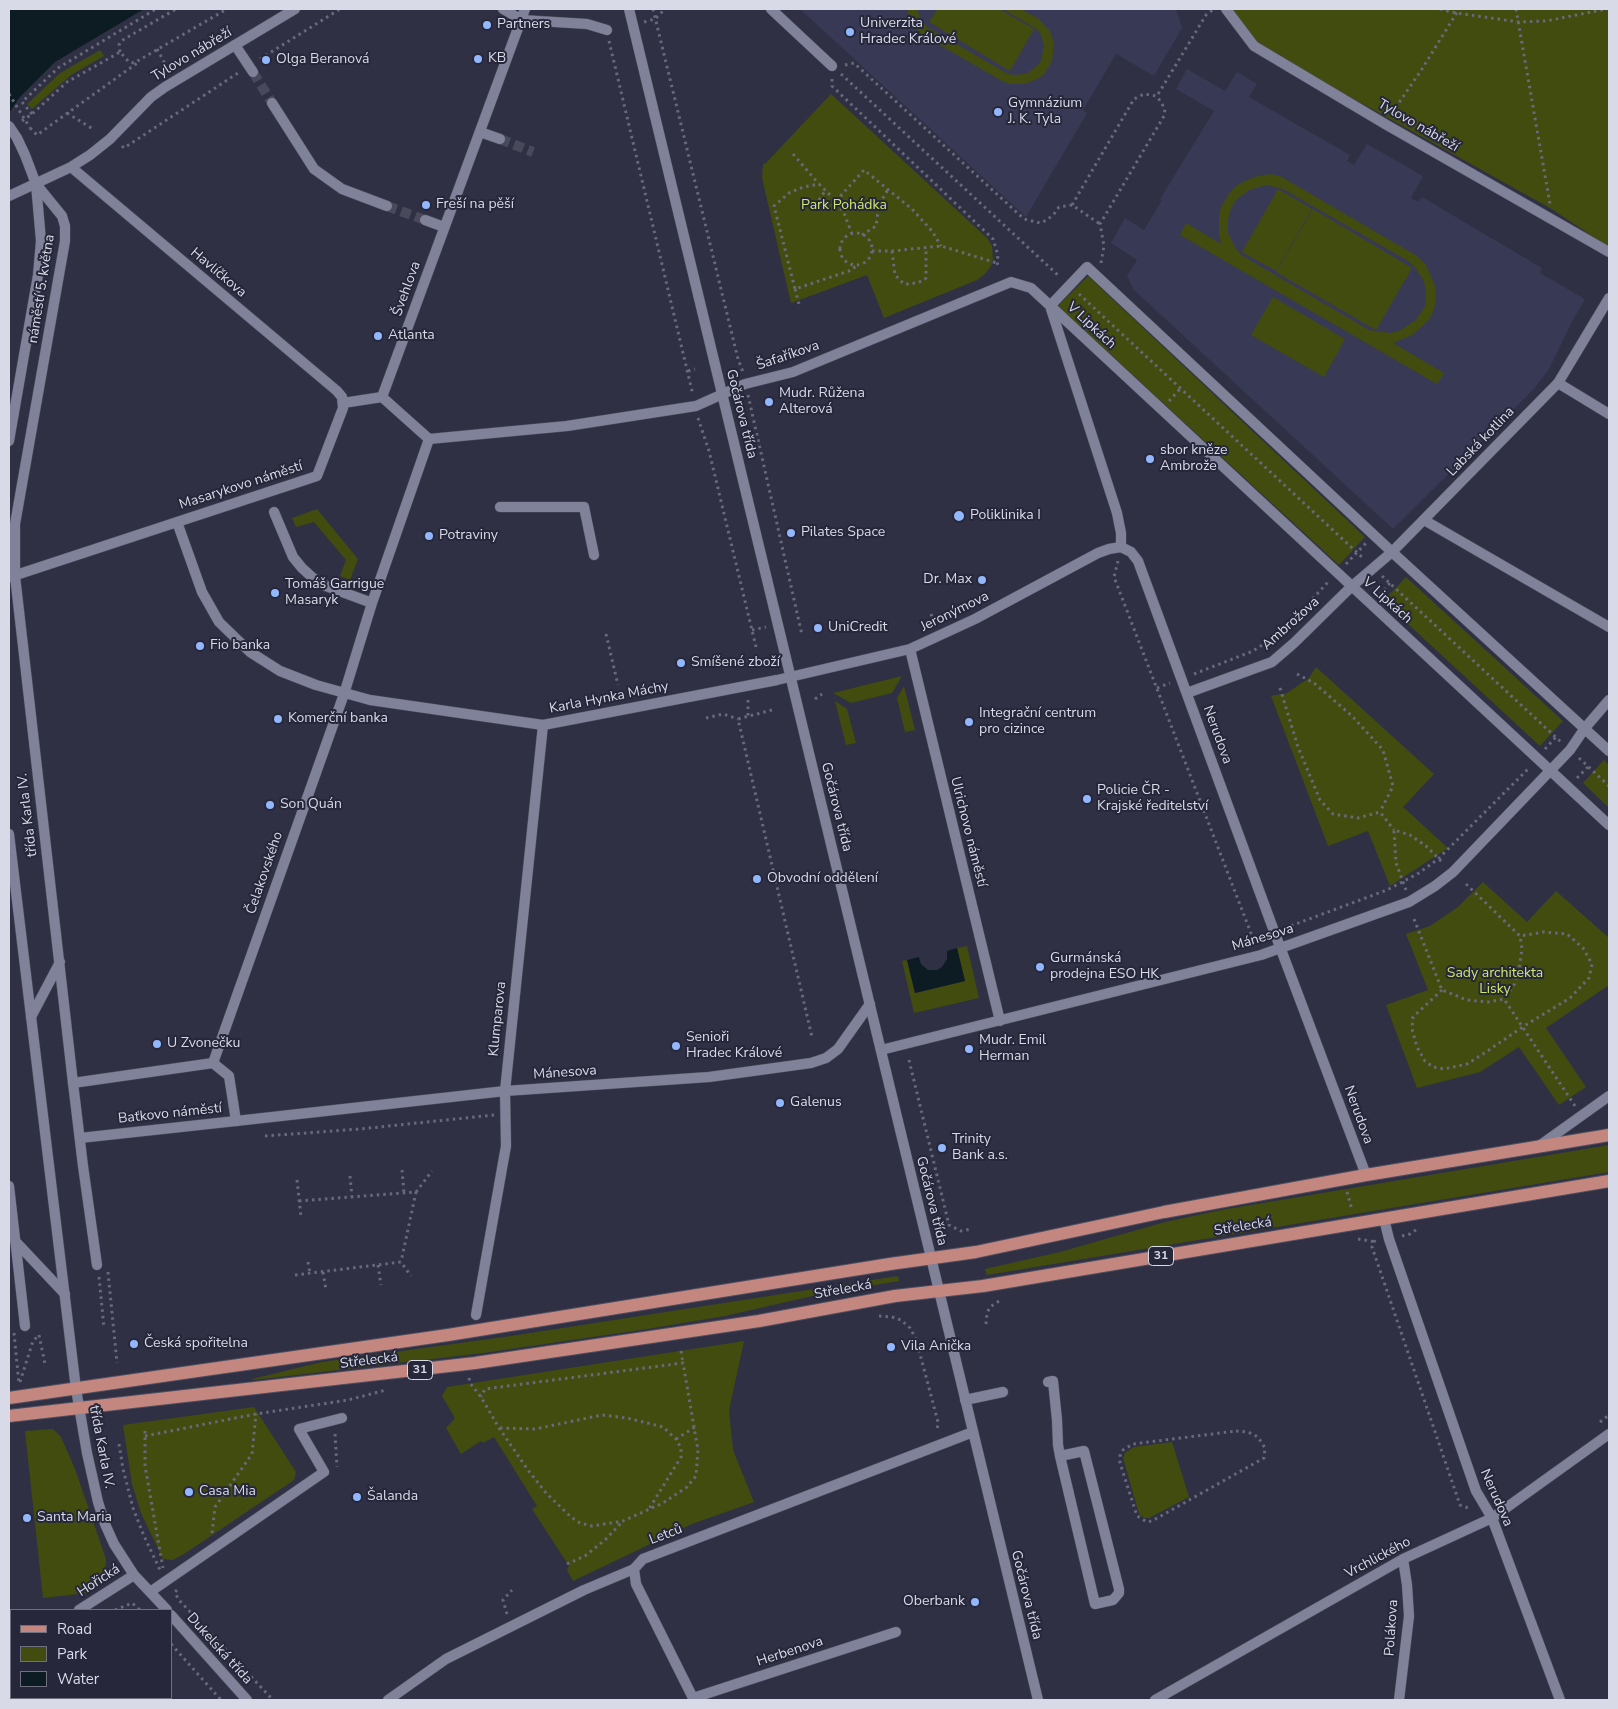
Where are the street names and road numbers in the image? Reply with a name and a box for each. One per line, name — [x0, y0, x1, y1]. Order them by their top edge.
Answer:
street label: Tylovo nábřeží — [149, 24, 235, 86]
street label: Tylovo nábřeží — [1375, 96, 1461, 156]
street label: náměstí 5. května — [25, 233, 59, 345]
street label: Havlíčkova — [187, 245, 249, 301]
street label: Švehlova — [389, 259, 425, 319]
street label: V Lipkách — [1063, 299, 1119, 353]
street label: Šafaříkova — [754, 337, 822, 375]
street label: Gočárova třída — [722, 368, 760, 460]
street label: Labská kotlina — [1444, 404, 1518, 480]
street label: Masarykovo náměstí — [177, 458, 305, 514]
street label: V Lipkách — [1359, 574, 1415, 628]
street label: Jeronýmova — [918, 588, 992, 636]
street label: Ambrožova — [1259, 594, 1323, 654]
street label: Karla Hynka Máchy — [548, 678, 670, 718]
street label: Nerudova — [1199, 703, 1235, 767]
street label: Gočárova třída — [817, 761, 855, 853]
street label: třída Karla IV. — [15, 772, 41, 858]
street label: Ulrichovo náměstí — [946, 775, 990, 889]
street label: Čelakovského — [243, 829, 287, 917]
street label: Mánesova — [1230, 921, 1296, 955]
street label: Klumparova — [486, 981, 510, 1057]
street label: Mánesova — [533, 1062, 597, 1084]
street label: Nerudova — [1340, 1083, 1376, 1147]
street label: Baťkovo náměstí — [117, 1100, 223, 1128]
street label: Gočárova třída — [912, 1155, 950, 1247]
street label: Střelecká — [1213, 1214, 1273, 1240]
road number: 31 — [1148, 1246, 1174, 1266]
street label: Střelecká — [813, 1277, 873, 1303]
street label: Střelecká — [339, 1349, 399, 1373]
road number: 31 — [408, 1360, 432, 1380]
street label: třída Karla IV. — [85, 1404, 117, 1490]
street label: Nerudova — [1476, 1467, 1516, 1529]
street label: Letců — [647, 1521, 685, 1549]
street label: Vrchlického — [1342, 1534, 1414, 1582]
street label: Gočárova třída — [1007, 1549, 1045, 1641]
street label: Hořická — [74, 1561, 124, 1601]
street label: Polákova — [1382, 1599, 1402, 1657]
street label: Dukelská třída — [183, 1610, 255, 1688]
street label: Herbenova — [755, 1633, 825, 1671]

